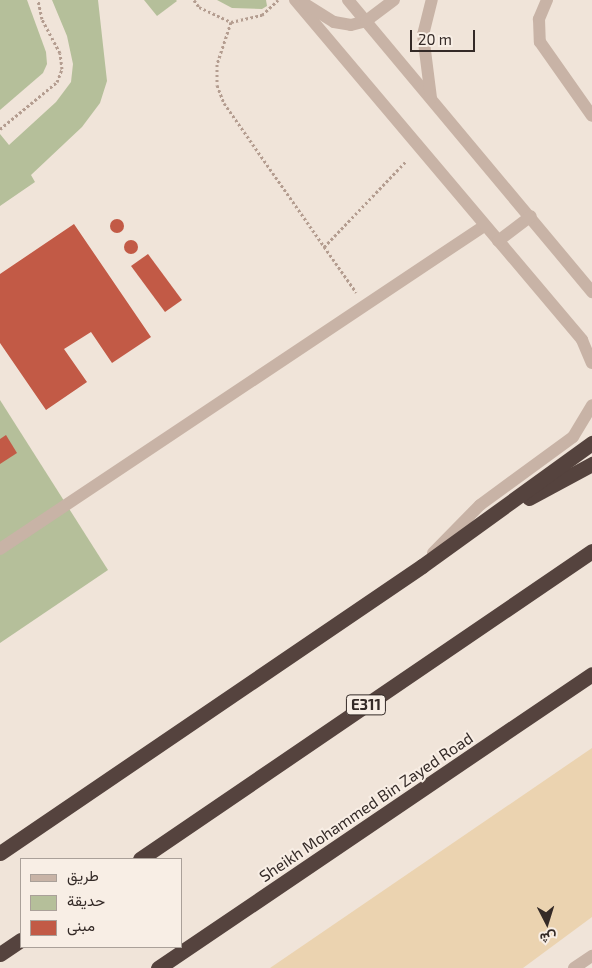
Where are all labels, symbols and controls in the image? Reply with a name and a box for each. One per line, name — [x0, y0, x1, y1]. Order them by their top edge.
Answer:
scale bar — [412, 20, 477, 52]
text: 20 m — [418, 30, 452, 48]
road number: E311 — [345, 692, 387, 718]
street label: Sheikh Mohammed Bin Zayed Road — [256, 728, 476, 886]
legend — [20, 858, 182, 948]
text: طريق — [67, 866, 99, 884]
text: حديقة — [67, 891, 105, 909]
north arrow — [522, 898, 572, 948]
text: مبنى — [67, 916, 95, 934]
text: ش — [539, 929, 557, 948]

